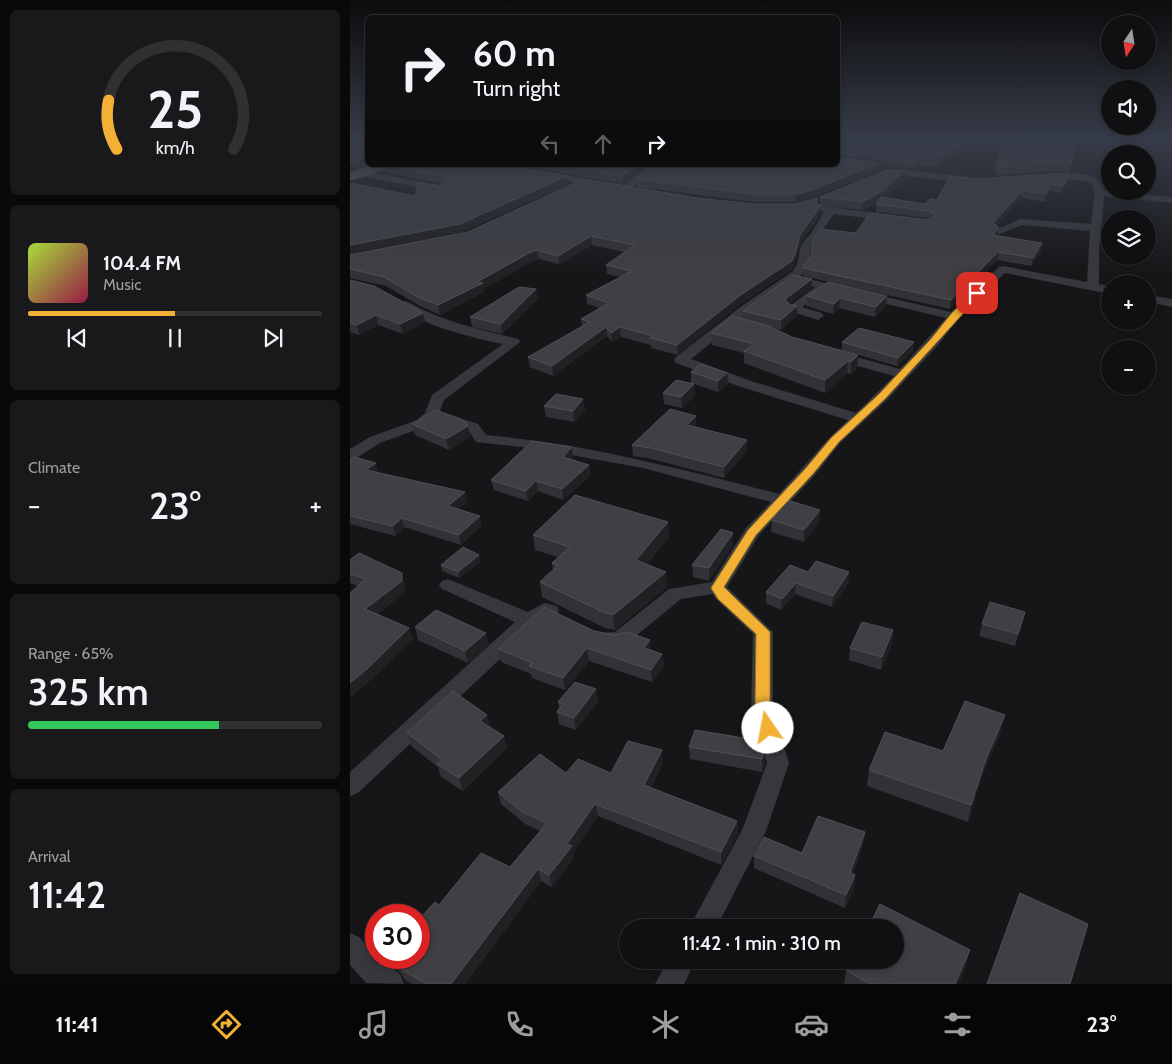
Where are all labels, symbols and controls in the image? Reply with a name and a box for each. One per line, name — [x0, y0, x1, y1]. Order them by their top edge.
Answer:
north arrow — [1101, 15, 1156, 70]
map controls — [1101, 15, 1156, 395]
text: 60 m — [473, 32, 556, 75]
icon: right — [390, 35, 455, 100]
text: Turn right — [473, 75, 560, 102]
text: 25 — [147, 78, 203, 141]
button: sound — [1101, 80, 1156, 135]
icon: left — [536, 130, 564, 158]
icon: ahead — [589, 130, 617, 158]
icon: right — [642, 130, 670, 158]
text: km/h — [155, 137, 195, 158]
button: search — [1101, 145, 1156, 200]
button: layers — [1101, 210, 1156, 265]
text: 104.4 FM — [103, 252, 181, 275]
pin — [956, 272, 998, 314]
text: Music — [103, 275, 141, 294]
button: + — [1101, 275, 1156, 330]
icon: arrive — [963, 279, 991, 307]
icon: previous — [63, 324, 91, 352]
icon: pause — [161, 324, 189, 352]
icon: next — [259, 324, 287, 352]
button: − — [1101, 340, 1156, 395]
text: Climate — [28, 458, 80, 477]
text: 23° — [149, 482, 201, 529]
text: − — [28, 488, 40, 522]
text: + — [310, 488, 322, 522]
text: Range · 65% — [28, 644, 114, 663]
text: 325 km — [28, 668, 149, 715]
position arrow — [741, 701, 793, 753]
text: Arrival — [28, 847, 71, 866]
text: 11:42 — [28, 871, 106, 918]
speed limit sign: 30 — [365, 904, 430, 969]
text: 11:42 · 1 min · 310 m — [682, 932, 841, 955]
icon: directions — [209, 1007, 244, 1042]
icon: music — [356, 1007, 391, 1042]
icon: phone — [502, 1007, 537, 1042]
icon: climate — [648, 1007, 683, 1042]
icon: car — [794, 1007, 829, 1042]
icon: filters — [940, 1007, 975, 1042]
text: 11:41 — [56, 1011, 98, 1038]
text: 23° — [1087, 1011, 1116, 1038]

